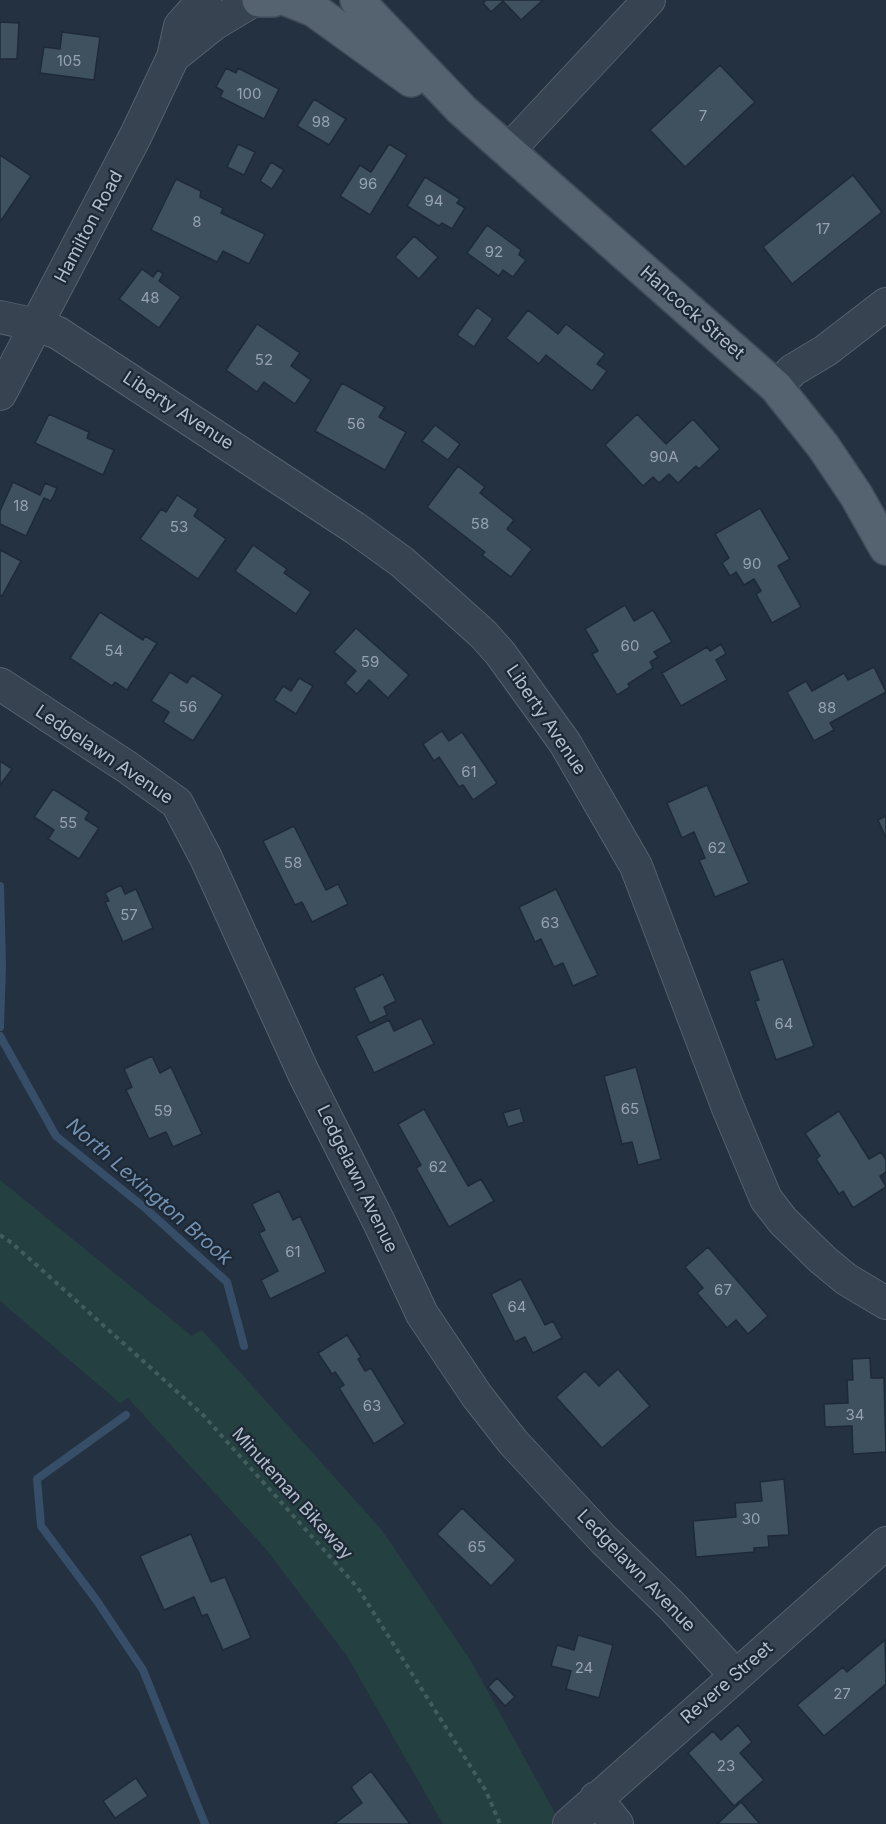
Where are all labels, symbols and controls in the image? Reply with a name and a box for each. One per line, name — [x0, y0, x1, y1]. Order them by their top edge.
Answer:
house number: 105 — [57, 52, 81, 70]
house number: 100 — [236, 85, 262, 103]
house number: 7 — [699, 107, 707, 125]
house number: 98 — [312, 113, 330, 131]
street label: Hamilton Road — [50, 167, 128, 287]
house number: 96 — [359, 175, 377, 193]
house number: 94 — [425, 192, 443, 210]
house number: 8 — [192, 213, 202, 231]
house number: 17 — [816, 220, 830, 238]
house number: 92 — [485, 243, 503, 261]
street label: Hancock Street — [635, 262, 749, 364]
house number: 48 — [141, 289, 159, 307]
house number: 52 — [255, 351, 273, 369]
street label: Liberty Avenue — [119, 367, 237, 455]
house number: 56 — [347, 415, 365, 433]
house number: 90A — [649, 448, 679, 466]
house number: 18 — [13, 497, 29, 515]
house number: 58 — [471, 515, 489, 533]
house number: 53 — [170, 518, 188, 536]
house number: 90 — [743, 555, 761, 573]
house number: 60 — [621, 637, 639, 655]
house number: 54 — [105, 642, 123, 660]
house number: 59 — [361, 653, 379, 671]
street label: Liberty Avenue — [501, 661, 591, 779]
house number: 56 — [179, 698, 197, 716]
house number: 88 — [818, 699, 836, 717]
street label: Ledgelawn Avenue — [31, 701, 177, 809]
house number: 61 — [461, 763, 477, 781]
house number: 55 — [59, 814, 77, 832]
house number: 62 — [708, 839, 726, 857]
house number: 58 — [284, 854, 302, 872]
house number: 57 — [120, 906, 138, 924]
house number: 63 — [541, 914, 559, 932]
house number: 64 — [775, 1015, 793, 1033]
house number: 65 — [621, 1100, 639, 1118]
house number: 59 — [154, 1102, 172, 1120]
street label: Ledgelawn Avenue — [312, 1102, 402, 1256]
water label: North Lexington Brook — [61, 1113, 237, 1271]
house number: 62 — [429, 1158, 447, 1176]
house number: 61 — [285, 1243, 301, 1261]
house number: 67 — [714, 1281, 732, 1299]
house number: 64 — [508, 1298, 526, 1316]
house number: 63 — [363, 1397, 381, 1415]
house number: 34 — [846, 1406, 864, 1424]
street label: Minuteman Bikeway — [227, 1424, 357, 1564]
street label: Ledgelawn Avenue — [572, 1505, 700, 1637]
house number: 30 — [742, 1510, 760, 1528]
house number: 65 — [468, 1538, 486, 1556]
street label: Revere Street — [677, 1637, 777, 1729]
house number: 24 — [575, 1659, 593, 1677]
house number: 27 — [833, 1685, 851, 1703]
house number: 23 — [717, 1757, 735, 1775]

